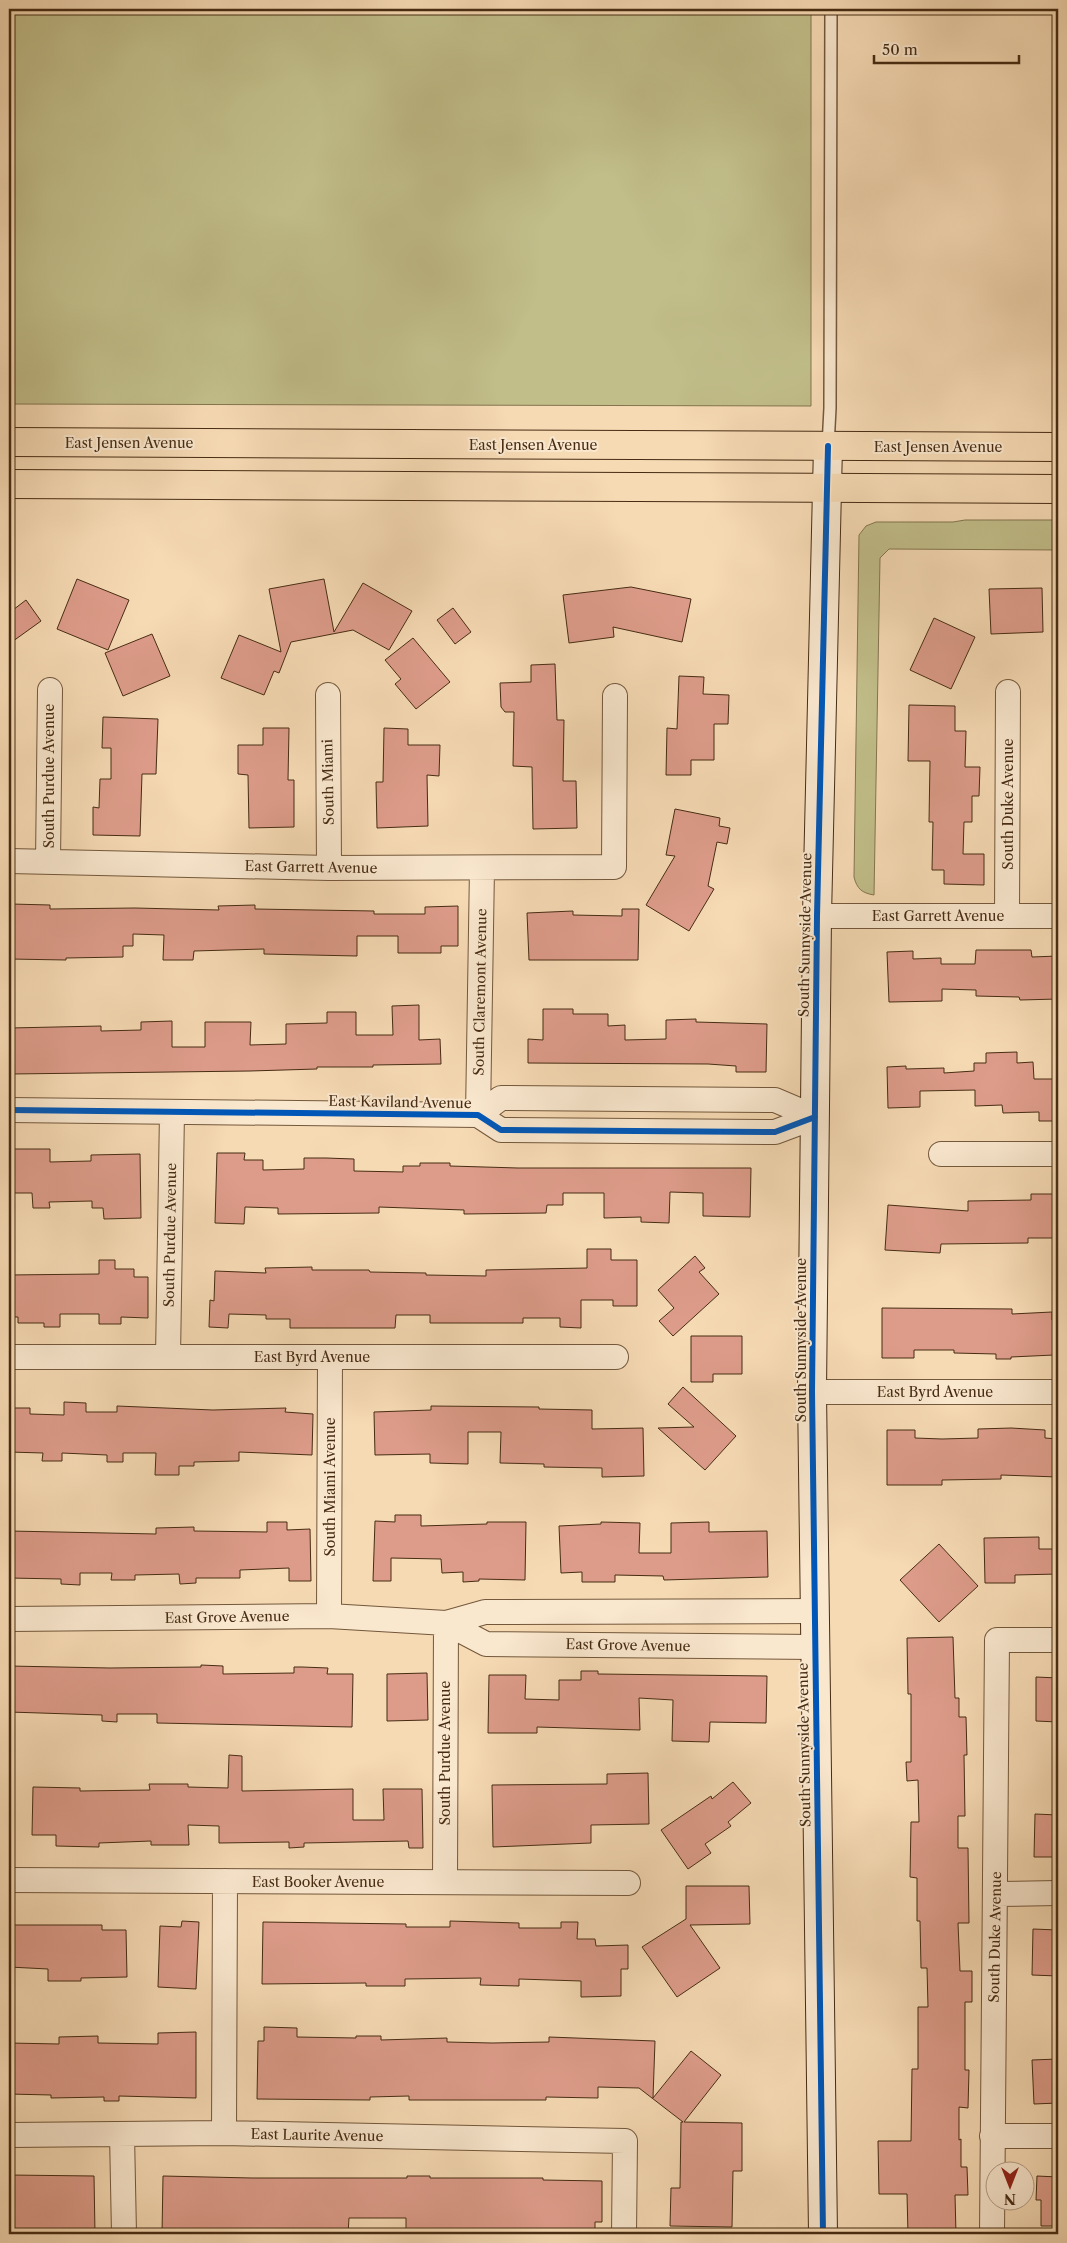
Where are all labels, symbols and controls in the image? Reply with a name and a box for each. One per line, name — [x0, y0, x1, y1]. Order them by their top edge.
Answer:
scale bar — [874, 32, 1020, 64]
text: 50 m — [882, 40, 918, 59]
street label: East Jensen Avenue — [65, 434, 194, 452]
street label: East Jensen Avenue — [469, 436, 598, 454]
street label: East Jensen Avenue — [874, 438, 1003, 456]
street label: South Purdue Avenue — [40, 704, 58, 848]
street label: South Duke Avenue — [999, 738, 1017, 870]
street label: South Miami — [318, 739, 338, 825]
street label: South Sunnyside Avenue — [795, 852, 815, 1017]
street label: East Garrett Avenue — [245, 857, 378, 877]
street label: East Garrett Avenue — [872, 907, 1004, 925]
street label: South Claremont Avenue — [470, 908, 490, 1076]
street label: East Kaviland Avenue — [328, 1092, 472, 1112]
street label: South Purdue Avenue — [160, 1162, 180, 1307]
street label: South Sunnyside Avenue — [792, 1258, 810, 1422]
street label: East Byrd Avenue — [254, 1348, 370, 1366]
street label: East Byrd Avenue — [877, 1383, 993, 1401]
street label: South Miami Avenue — [321, 1417, 339, 1557]
street label: East Grove Avenue — [164, 1607, 290, 1627]
street label: East Grove Avenue — [565, 1635, 691, 1655]
street label: South Sunnyside Avenue — [794, 1662, 814, 1827]
street label: South Purdue Avenue — [436, 1681, 454, 1825]
street label: South Duke Avenue — [985, 1871, 1005, 2003]
street label: East Booker Avenue — [252, 1873, 384, 1891]
street label: East Laurite Avenue — [250, 2125, 384, 2145]
north arrow — [984, 2160, 1034, 2210]
text: N — [1004, 2190, 1016, 2208]

